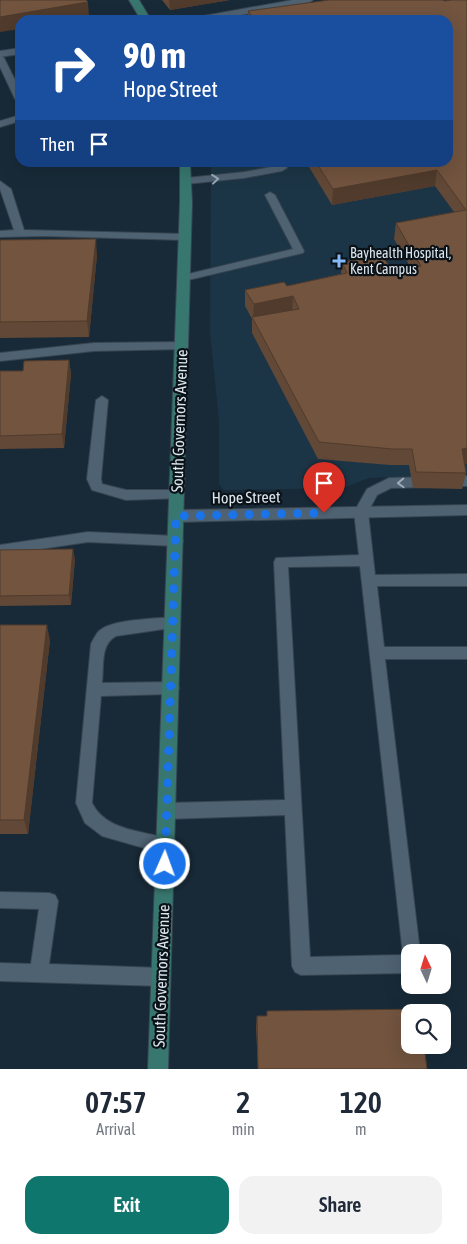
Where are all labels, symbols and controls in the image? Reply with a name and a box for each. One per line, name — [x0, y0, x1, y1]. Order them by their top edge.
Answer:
icon: right — [40, 35, 105, 100]
text: 90 m — [123, 35, 186, 75]
text: Hope Street — [123, 76, 218, 102]
icon: arrive — [85, 130, 113, 158]
text: Then — [40, 133, 75, 155]
one-way arrow — [211, 174, 219, 185]
place label: Bayhealth Hospital, Kent Campus — [350, 245, 451, 277]
marker: Bayhealth Hospital, Kent Campus — [332, 254, 346, 268]
street label: South Governors Avenue — [168, 349, 190, 493]
pin — [303, 462, 345, 513]
icon: arrive — [310, 469, 338, 497]
one-way arrow — [397, 478, 404, 488]
street label: Hope Street — [211, 487, 281, 508]
position arrow — [138, 837, 190, 889]
street label: South Governors Avenue — [150, 904, 172, 1048]
north arrow — [401, 944, 451, 994]
map controls — [401, 944, 451, 1054]
button: search — [401, 1004, 451, 1054]
text: 07:57 — [85, 1085, 147, 1119]
text: 2 — [236, 1085, 250, 1119]
text: 120 — [340, 1085, 382, 1119]
text: Arrival — [96, 1120, 135, 1138]
text: min — [232, 1120, 255, 1138]
text: m — [355, 1120, 367, 1138]
button: Exit — [25, 1176, 229, 1234]
button: Share — [239, 1176, 442, 1234]

